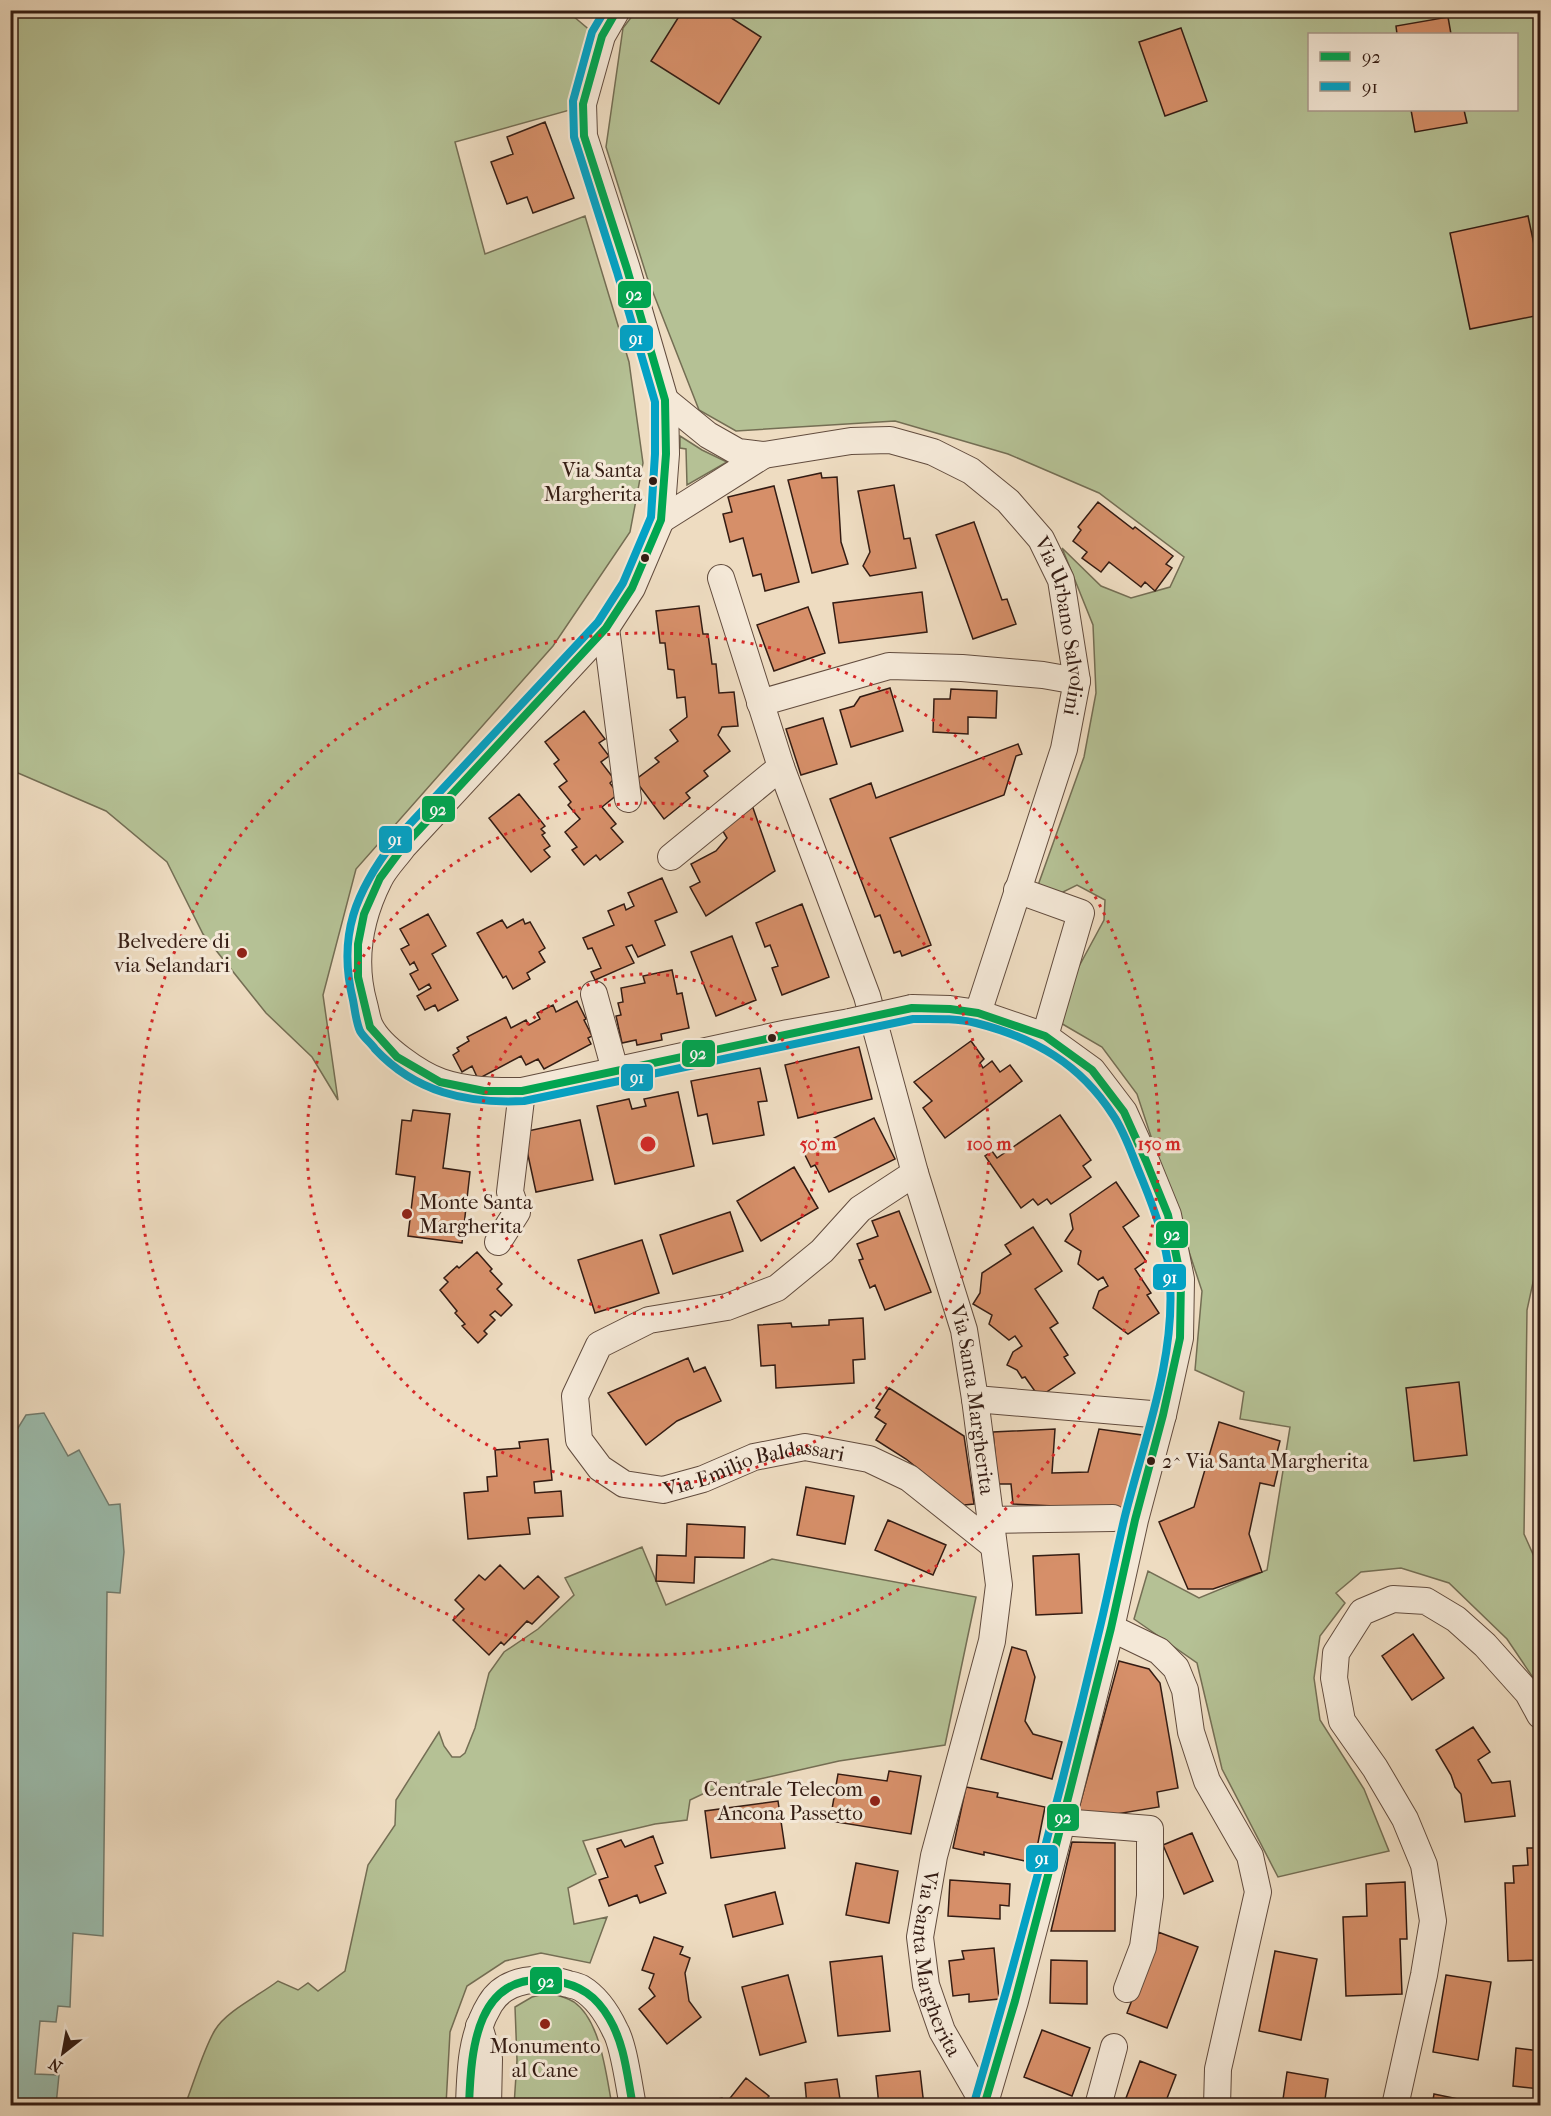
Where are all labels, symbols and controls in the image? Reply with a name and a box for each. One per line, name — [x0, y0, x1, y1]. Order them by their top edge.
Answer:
legend — [1308, 33, 1518, 111]
text: 92 — [1362, 47, 1381, 68]
text: 91 — [1362, 77, 1378, 98]
line badge: 92 — [617, 280, 652, 309]
text: 92 — [625, 285, 642, 305]
line badge: 91 — [619, 324, 654, 352]
text: 91 — [628, 329, 643, 349]
place label: Via Santa Margherita — [544, 459, 643, 506]
marker: Via Santa Margherita — [647, 475, 659, 487]
street label: Via Urbano Salvolini — [1029, 531, 1090, 718]
unlabelled marker — [639, 552, 651, 564]
line badge: 92 — [421, 795, 456, 823]
text: 92 — [429, 800, 446, 820]
line badge: 91 — [378, 825, 413, 854]
text: 91 — [387, 830, 402, 850]
place label: Belvedere di via Selandari — [114, 929, 230, 977]
marker: Belvedere di via Selandari — [235, 946, 249, 960]
unlabelled marker — [766, 1032, 778, 1044]
line badge: 92 — [681, 1039, 716, 1068]
text: 92 — [689, 1044, 706, 1064]
line badge: 91 — [620, 1063, 654, 1092]
text: 91 — [629, 1068, 644, 1088]
centre of rings — [638, 1134, 658, 1154]
text: 50 m — [800, 1134, 837, 1155]
text: 100 m — [966, 1134, 1013, 1155]
text: 150 m — [1138, 1134, 1181, 1155]
place label: Monte Santa Margherita — [419, 1190, 533, 1238]
marker: Monte Santa Margherita — [400, 1207, 414, 1221]
line badge: 92 — [1155, 1220, 1189, 1249]
text: 92 — [1163, 1225, 1180, 1245]
line badge: 91 — [1152, 1263, 1187, 1291]
text: 91 — [1162, 1268, 1177, 1288]
street label: Via Santa Margherita — [945, 1301, 999, 1496]
street label: Via Emilio Baldassari — [660, 1435, 847, 1502]
place label: 2^ Via Santa Margherita — [1162, 1450, 1369, 1473]
marker: 2^ Via Santa Margherita — [1145, 1455, 1157, 1467]
place label: Centrale Telecom Ancona Passetto — [704, 1777, 864, 1825]
marker: Centrale Telecom Ancona Passetto — [868, 1794, 882, 1808]
line badge: 92 — [1046, 1803, 1080, 1832]
text: 92 — [1054, 1808, 1071, 1828]
line badge: 91 — [1025, 1844, 1059, 1873]
text: 91 — [1034, 1849, 1049, 1869]
street label: Via Santa Margherita — [908, 1868, 966, 2061]
line badge: 92 — [529, 1966, 563, 1995]
text: 92 — [537, 1972, 554, 1992]
marker: Monumento al Cane — [538, 2017, 552, 2031]
north arrow — [33, 2023, 93, 2083]
place label: Monumento al Cane — [489, 2034, 601, 2082]
text: N — [45, 2054, 66, 2077]

